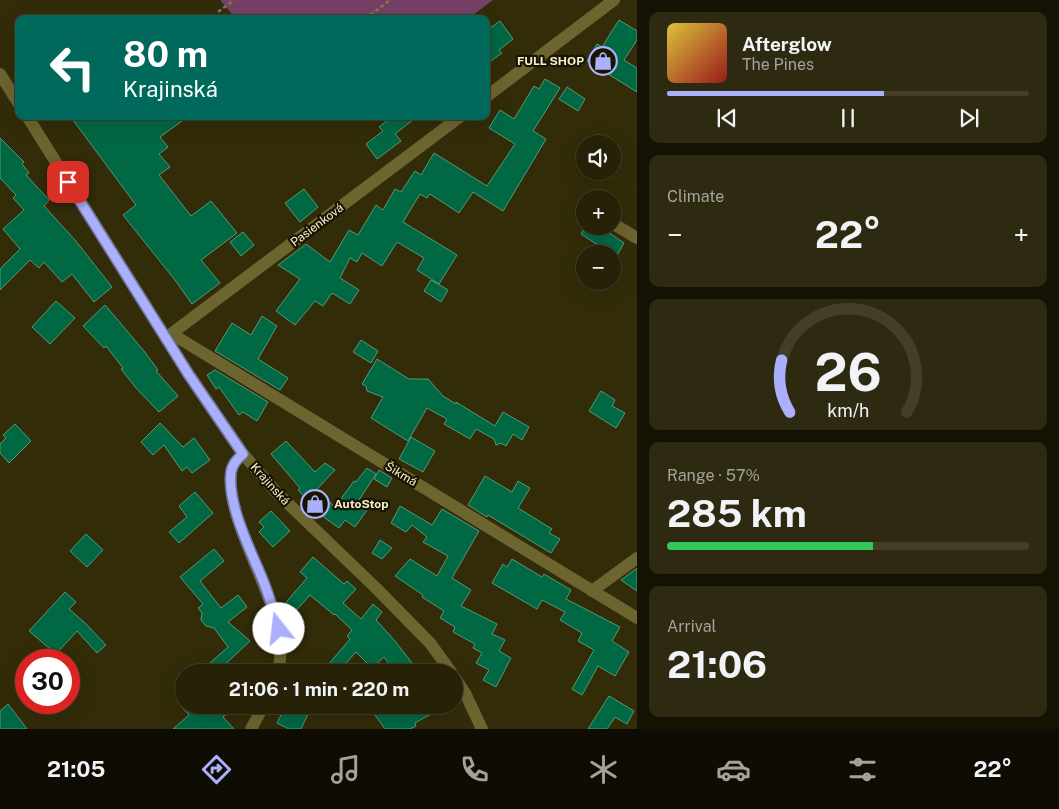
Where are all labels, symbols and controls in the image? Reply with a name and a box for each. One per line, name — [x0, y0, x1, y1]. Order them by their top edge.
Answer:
text: Afterglow — [742, 33, 832, 55]
text: 80 m — [123, 34, 208, 75]
icon: left — [40, 35, 105, 100]
shop icon: FULL SHOP — [588, 46, 618, 76]
place label: FULL SHOP — [517, 54, 584, 68]
text: The Pines — [742, 55, 814, 74]
text: Krajinská — [123, 76, 218, 102]
icon: previous — [713, 104, 741, 132]
icon: pause — [834, 104, 862, 132]
icon: next — [955, 104, 983, 132]
map controls — [576, 135, 621, 290]
button: sound — [576, 135, 621, 180]
pin — [47, 161, 89, 203]
icon: arrive — [54, 168, 82, 196]
text: Climate — [667, 187, 724, 206]
button: + — [576, 190, 621, 235]
street label: Pasienková — [288, 201, 346, 249]
text: 22° — [815, 212, 881, 257]
text: − — [667, 218, 683, 251]
text: + — [1013, 218, 1029, 251]
button: − — [576, 245, 621, 290]
text: 26 — [814, 342, 882, 403]
text: km/h — [827, 400, 869, 421]
street label: Šikmá — [382, 459, 420, 489]
street label: Krajinská — [247, 460, 293, 508]
text: Range · 57% — [667, 466, 760, 485]
shop icon: AutoStop — [300, 489, 330, 519]
text: 285 km — [667, 491, 807, 536]
place label: AutoStop — [334, 497, 389, 511]
position arrow — [252, 602, 304, 654]
text: Arrival — [667, 617, 716, 636]
text: 21:06 — [667, 642, 767, 687]
speed limit sign: 30 — [15, 649, 80, 714]
text: 21:06 · 1 min · 220 m — [229, 678, 409, 700]
icon: directions — [199, 752, 234, 787]
icon: music — [328, 752, 363, 787]
icon: phone — [457, 752, 492, 787]
icon: climate — [586, 752, 621, 787]
icon: car — [716, 752, 751, 787]
icon: filters — [845, 752, 880, 787]
text: 21:05 — [47, 756, 105, 782]
text: 22° — [974, 756, 1012, 782]

